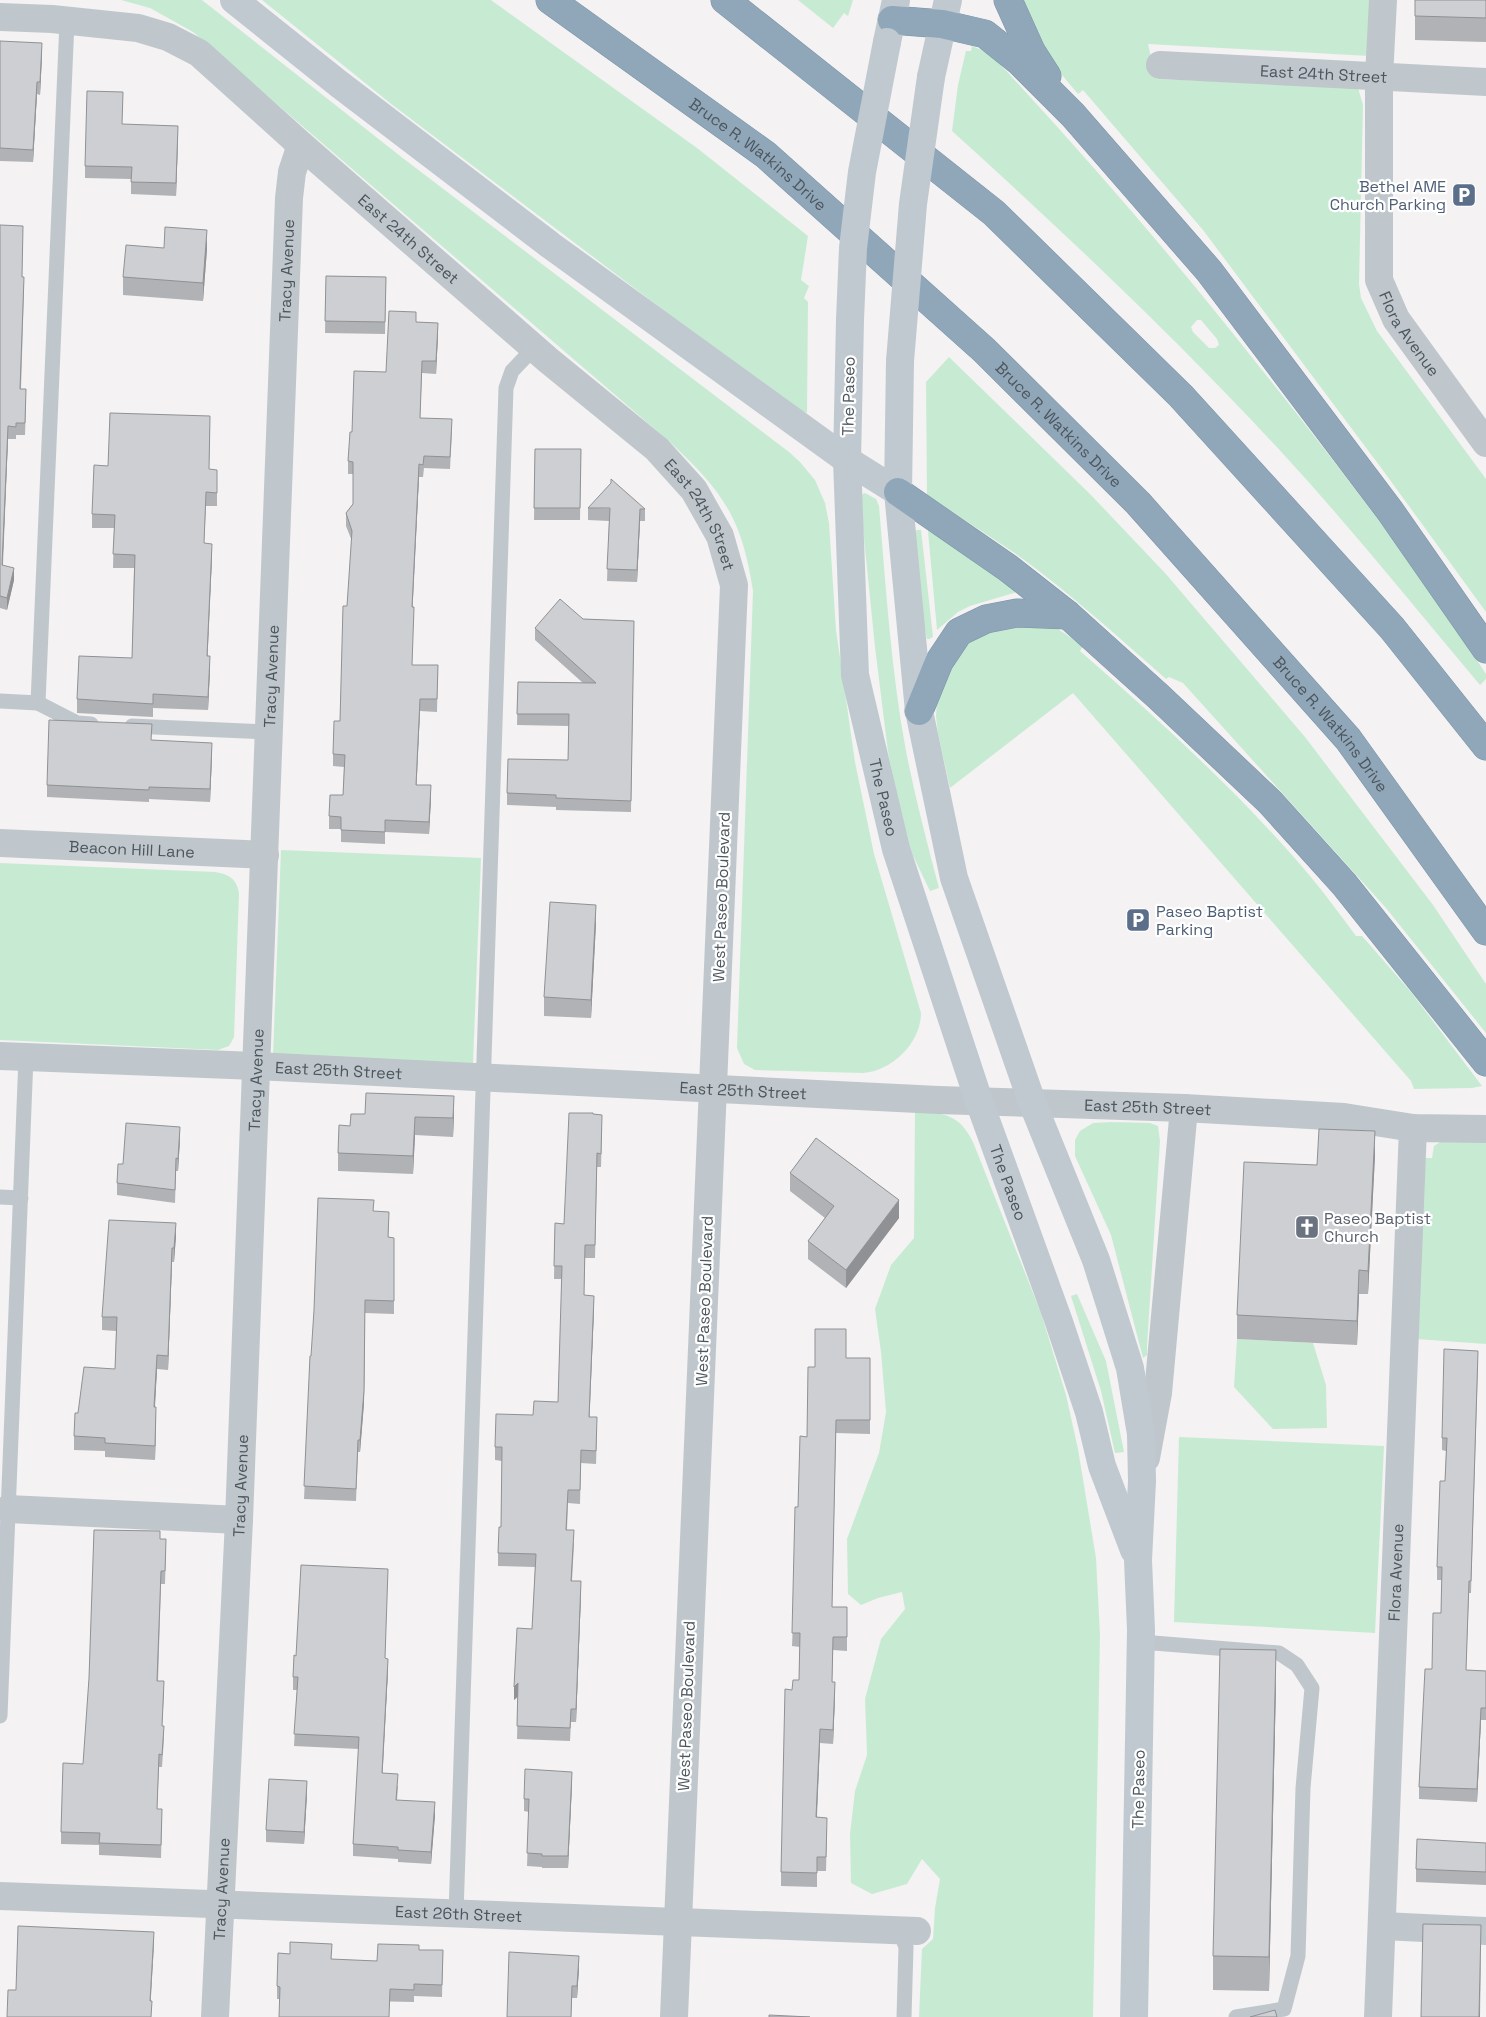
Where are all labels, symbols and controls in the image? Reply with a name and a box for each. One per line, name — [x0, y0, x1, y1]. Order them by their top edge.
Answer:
street label: East 24th Street — [1260, 60, 1388, 88]
street label: Bruce R. Watkins Drive — [685, 93, 831, 215]
place label: Bethel AME Church Parking — [1330, 176, 1446, 215]
parking icon: Bethel AME Church Parking — [1451, 182, 1477, 208]
street label: East 24th Street — [354, 189, 463, 289]
street label: Tracy Avenue — [274, 219, 299, 322]
street label: Flora Avenue — [1374, 288, 1444, 381]
street label: The Paseo — [837, 356, 860, 436]
street label: Bruce R. Watkins Drive — [991, 357, 1126, 492]
street label: East 24th Street — [660, 454, 739, 573]
street label: Tracy Avenue — [259, 624, 284, 728]
street label: Bruce R. Watkins Drive — [1268, 652, 1393, 796]
street label: The Paseo — [864, 757, 903, 839]
street label: West Paseo Boulevard — [708, 811, 735, 983]
street label: Beacon Hill Lane — [68, 836, 195, 863]
place label: Paseo Baptist Parking — [1156, 901, 1263, 940]
parking icon: Paseo Baptist Parking — [1125, 907, 1151, 933]
street label: Tracy Avenue — [244, 1028, 269, 1132]
street label: East 25th Street — [275, 1057, 403, 1084]
street label: East 25th Street — [679, 1077, 807, 1104]
street label: East 25th Street — [1084, 1095, 1212, 1121]
street label: The Paseo — [985, 1142, 1031, 1224]
place label: Paseo Baptist Church — [1324, 1208, 1431, 1247]
church icon: Paseo Baptist Church — [1294, 1214, 1320, 1240]
street label: West Paseo Boulevard — [691, 1215, 718, 1387]
street label: Tracy Avenue — [228, 1434, 253, 1537]
street label: Flora Avenue — [1384, 1523, 1408, 1622]
street label: West Paseo Boulevard — [673, 1620, 700, 1792]
street label: The Paseo — [1127, 1749, 1150, 1829]
street label: Tracy Avenue — [209, 1837, 235, 1941]
street label: East 26th Street — [394, 1901, 523, 1927]

